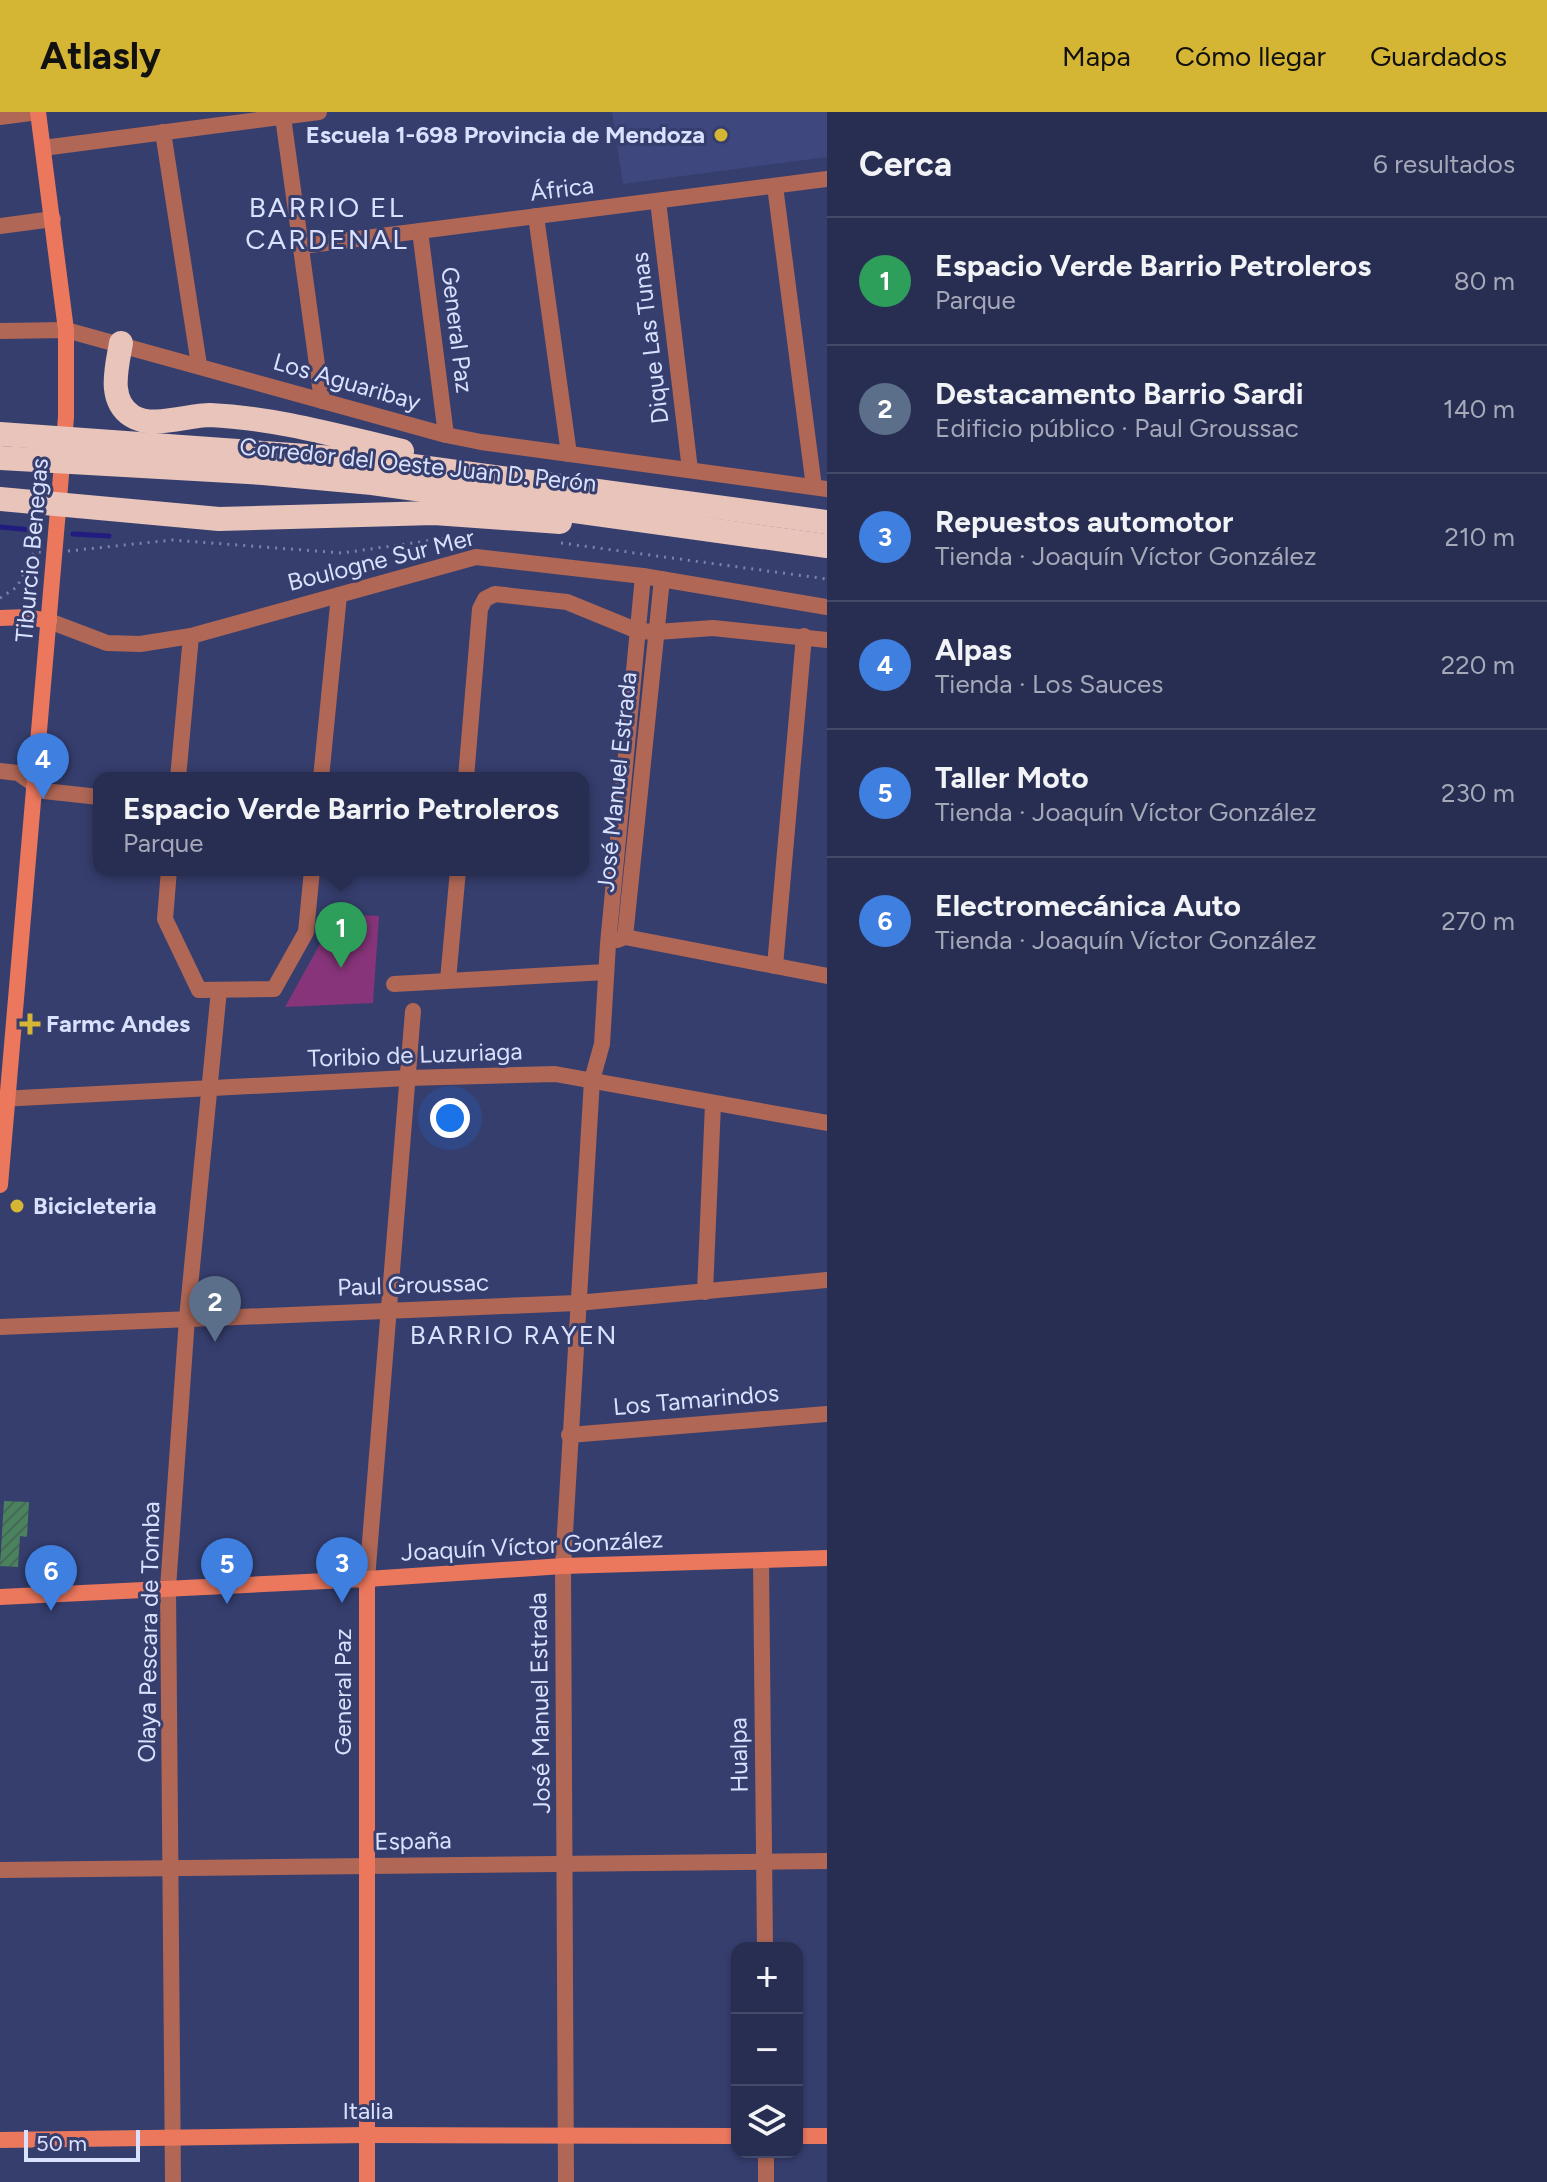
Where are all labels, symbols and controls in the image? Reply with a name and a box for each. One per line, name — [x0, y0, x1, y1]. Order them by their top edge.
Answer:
text: Atlasly — [40, 33, 161, 79]
text: Mapa — [1062, 39, 1131, 73]
text: Cómo llegar — [1175, 39, 1326, 73]
text: Guardados — [1370, 39, 1507, 73]
place label: Escuela 1-698 Provincia de Mendoza — [306, 120, 705, 149]
marker: Escuela 1-698 Provincia de Mendoza — [712, 126, 730, 144]
text: Cerca — [859, 144, 952, 185]
text: 6 resultados — [1373, 148, 1515, 180]
street label: África — [528, 170, 595, 207]
district label: BARRIO EL CARDENAL — [245, 190, 409, 256]
text: Espacio Verde Barrio Petroleros — [935, 247, 1371, 284]
street label: Dique Las Tunas — [625, 251, 674, 425]
street label: General Paz — [435, 265, 480, 395]
text: 1 — [880, 265, 890, 297]
text: 80 m — [1454, 265, 1515, 297]
text: Parque — [935, 284, 1016, 316]
street label: Los Aguaribay — [270, 347, 424, 416]
text: Destacamento Barrio Sardi — [935, 375, 1304, 412]
text: 2 — [877, 393, 893, 425]
text: 140 m — [1443, 393, 1515, 425]
text: Edificio público · Paul Groussac — [935, 412, 1299, 444]
street label: Corredor del Oeste Juan D. Perón — [238, 431, 598, 498]
street label: Tiburcio Benegas — [9, 457, 54, 643]
text: Repuestos automotor — [935, 503, 1233, 540]
text: 3 — [878, 521, 892, 553]
text: 210 m — [1445, 521, 1515, 553]
street label: Boulogne Sur Mer — [285, 522, 477, 597]
text: Tienda · Joaquín Víctor González — [935, 540, 1316, 572]
text: Alpas — [935, 631, 1012, 668]
text: 4 — [877, 649, 893, 681]
text: 220 m — [1441, 649, 1515, 681]
text: Tienda · Los Sauces — [935, 668, 1163, 700]
street label: José Manuel Estrada — [591, 670, 642, 893]
pin: 4 — [17, 733, 69, 799]
text: Taller Moto — [935, 759, 1089, 796]
popup — [93, 772, 589, 876]
text: 5 — [877, 777, 893, 809]
text: 230 m — [1441, 777, 1515, 809]
text: Espacio Verde Barrio Petroleros — [123, 790, 559, 827]
text: Tienda · Joaquín Víctor González — [935, 796, 1316, 828]
text: Parque — [123, 827, 204, 859]
text: Electromecánica Auto — [935, 887, 1241, 924]
pin: 1 — [315, 902, 367, 968]
text: 6 — [877, 905, 893, 937]
text: 270 m — [1441, 905, 1515, 937]
text: Tienda · Joaquín Víctor González — [935, 924, 1316, 956]
place label: Farmc Andes — [46, 1009, 190, 1038]
marker: Farmc Andes — [21, 1015, 39, 1033]
street label: Toribio de Luzuriaga — [307, 1036, 523, 1073]
your location — [430, 1098, 470, 1138]
place label: Bicicleteria — [33, 1191, 157, 1220]
marker: Bicicleteria — [8, 1197, 26, 1215]
street label: Paul Groussac — [337, 1267, 489, 1302]
pin: 2 — [189, 1276, 241, 1342]
district label: BARRIO RAYEN — [410, 1319, 618, 1351]
street label: Los Tamarindos — [612, 1378, 780, 1421]
street label: Olaya Pescara de Tomba — [132, 1501, 165, 1763]
street label: Joaquín Víctor González — [400, 1524, 664, 1567]
pin: 3 — [316, 1537, 368, 1603]
pin: 5 — [201, 1538, 253, 1604]
pin: 6 — [25, 1545, 77, 1611]
street label: José Manuel Estrada — [523, 1592, 556, 1814]
street label: General Paz — [328, 1628, 357, 1756]
street label: Hualpa — [723, 1717, 754, 1793]
street label: España — [374, 1825, 452, 1856]
map controls — [731, 1942, 803, 2158]
button: + — [731, 1942, 803, 2014]
button: − — [731, 2014, 803, 2086]
button: layers — [731, 2086, 803, 2158]
street label: Italia — [343, 2096, 393, 2125]
scale bar — [24, 2126, 140, 2162]
text: 50 m — [36, 2130, 87, 2157]

